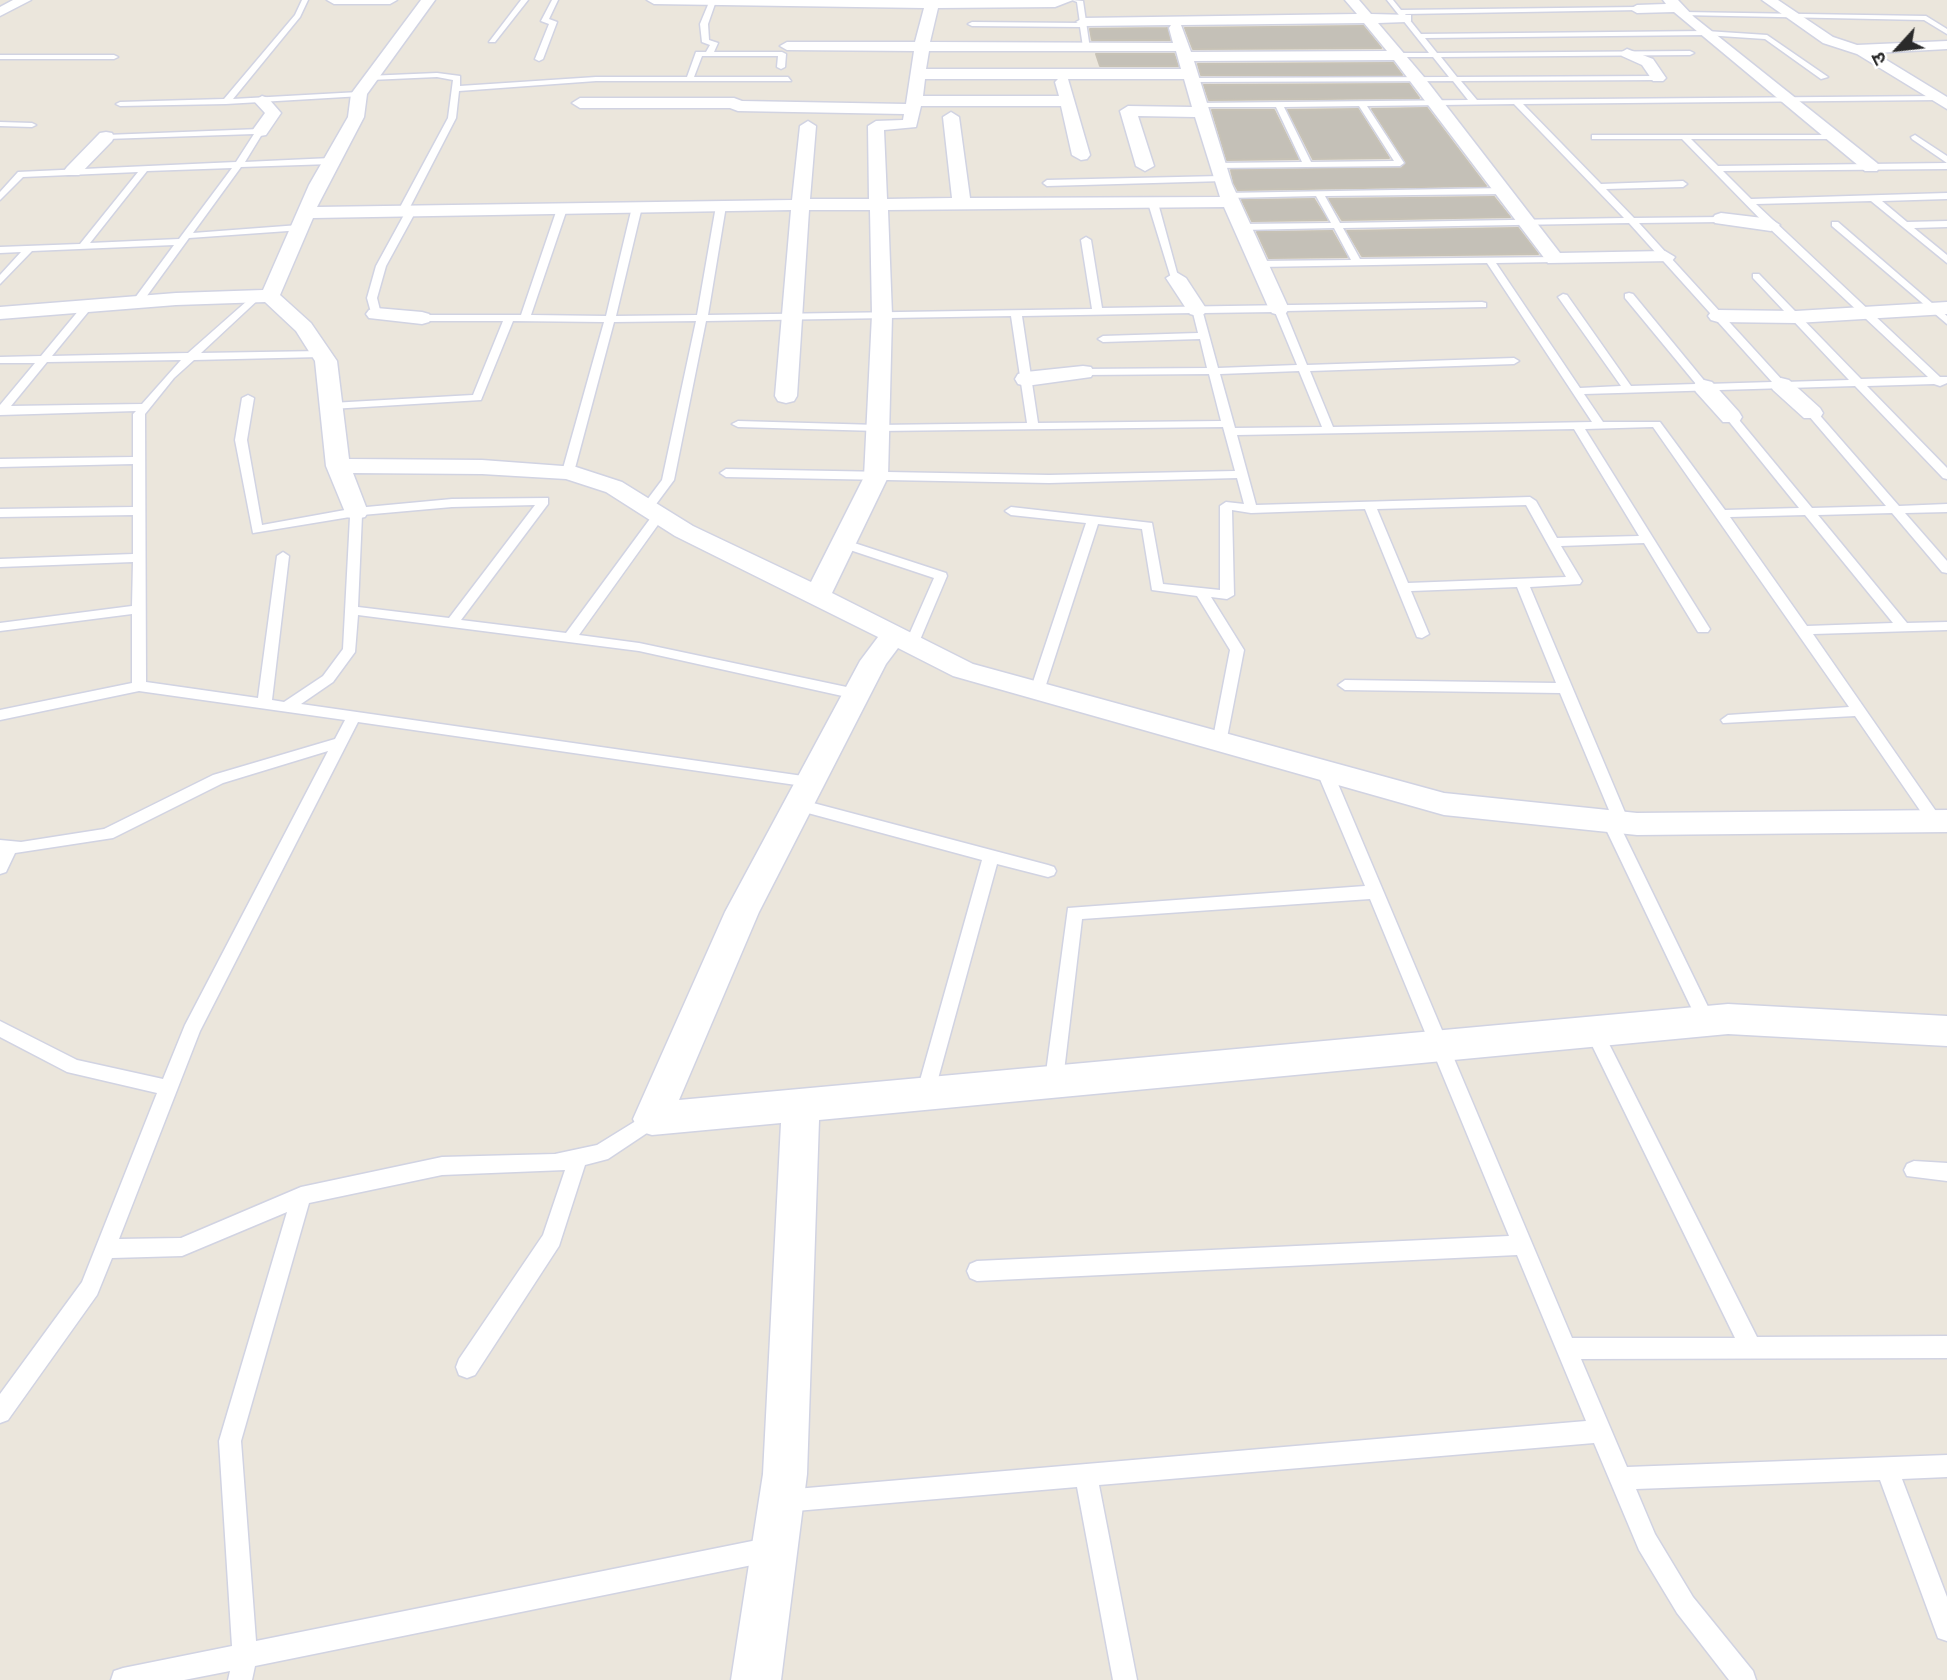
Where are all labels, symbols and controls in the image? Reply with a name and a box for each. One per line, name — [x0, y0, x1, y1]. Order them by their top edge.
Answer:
north arrow — [1863, 14, 1933, 84]
text: उ — [1866, 49, 1892, 69]

